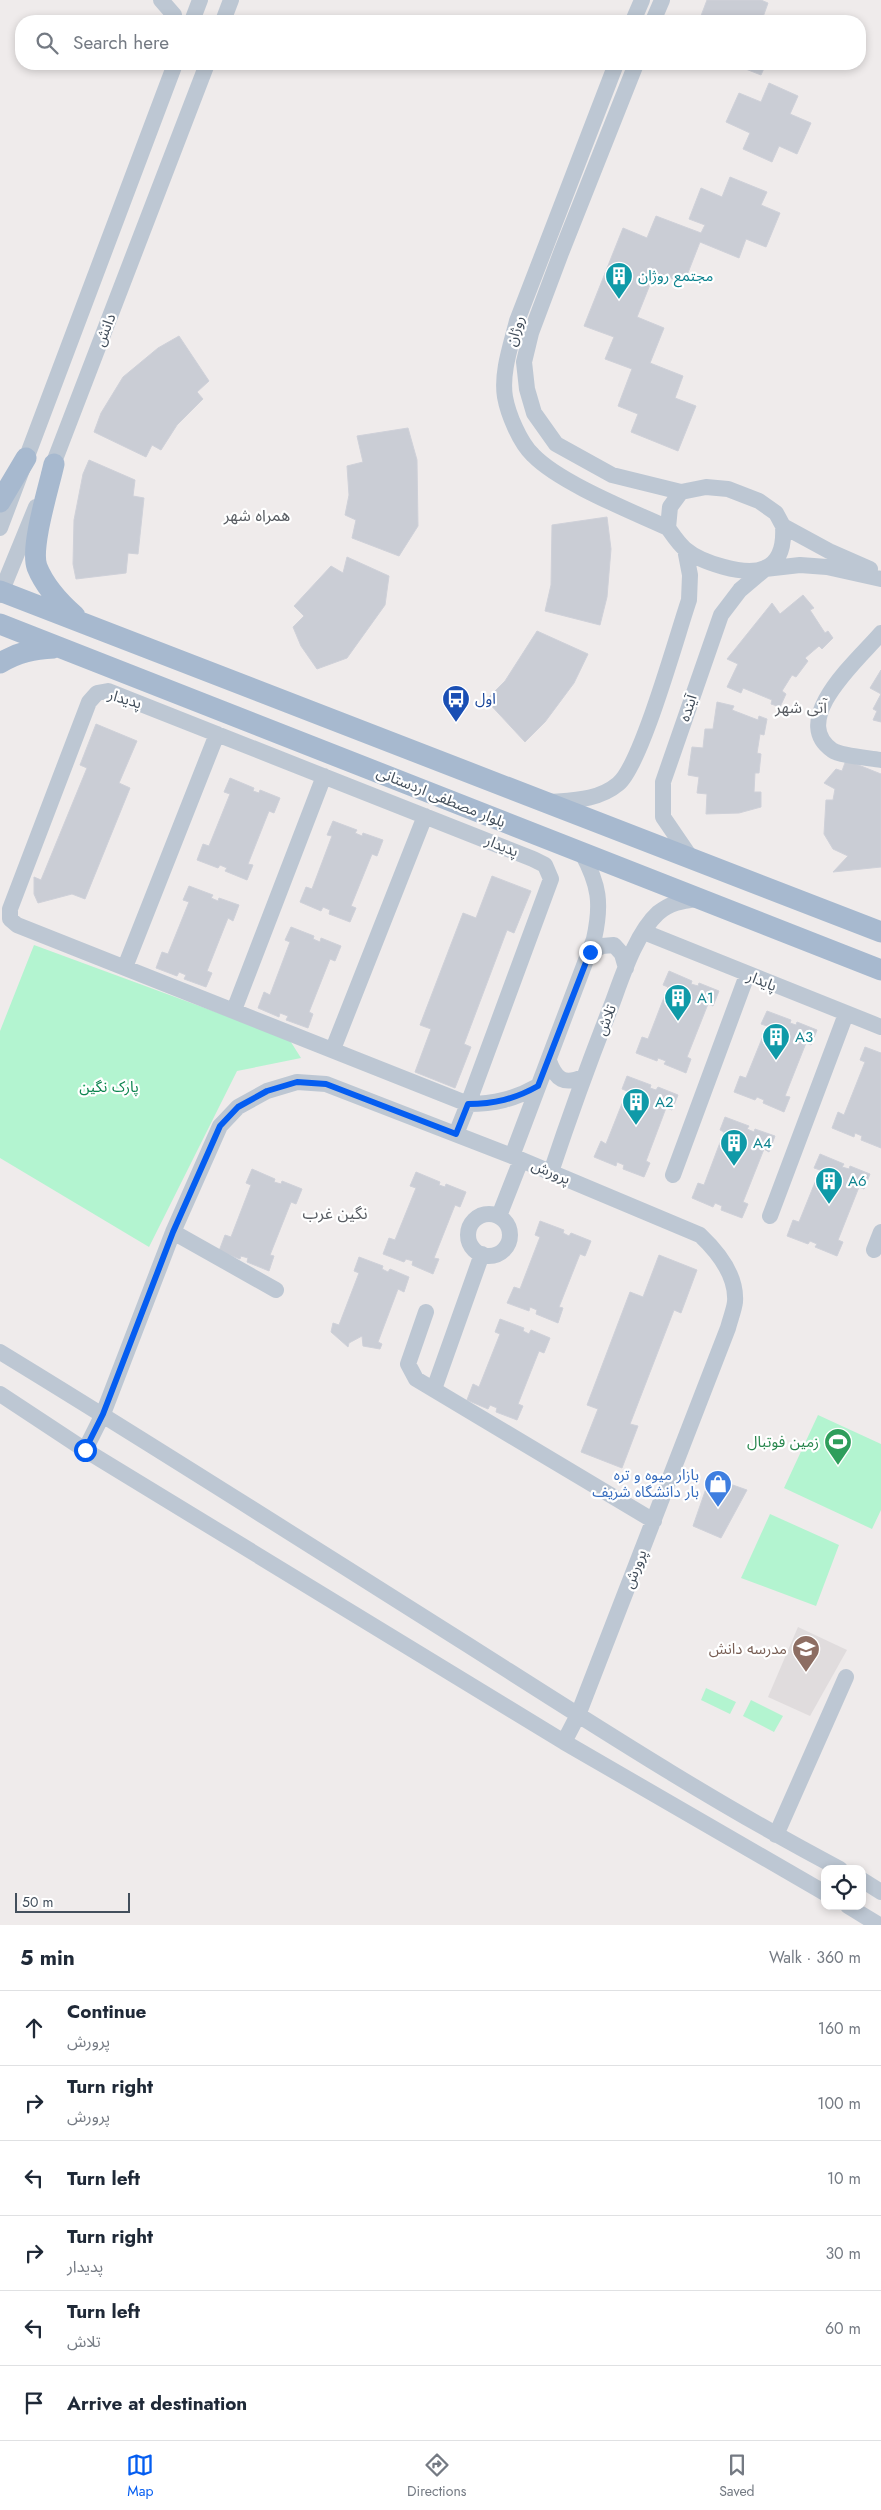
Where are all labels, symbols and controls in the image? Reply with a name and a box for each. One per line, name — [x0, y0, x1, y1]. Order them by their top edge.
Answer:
search box — [15, 15, 866, 70]
icon: search — [33, 29, 61, 57]
text: Search here — [73, 29, 169, 56]
building icon: مجتمع روژان — [604, 261, 634, 300]
place label: مجتمع روژان — [638, 265, 713, 288]
street label: دانش — [89, 310, 121, 350]
street label: روژان — [500, 313, 530, 349]
district label: همراه شهر — [223, 504, 290, 527]
street label: پدیدار — [105, 683, 144, 714]
bus stop icon: اول — [441, 684, 471, 723]
place label: اول — [475, 688, 496, 710]
street label: آینده — [673, 691, 703, 724]
district label: آتی شهر — [774, 696, 828, 719]
street label: بلوار مصطفی اردستانی — [373, 761, 509, 833]
street label: پدیدار — [481, 829, 522, 863]
route end — [579, 941, 602, 964]
street label: پایدار — [743, 965, 780, 997]
building icon: A1 — [663, 983, 693, 1022]
place label: A1 — [697, 987, 714, 1009]
street label: تلاش — [590, 1001, 622, 1039]
building icon: A3 — [761, 1022, 791, 1061]
place label: A3 — [795, 1026, 813, 1048]
park label: پارک نگین — [79, 1076, 139, 1098]
building icon: A2 — [621, 1087, 651, 1126]
place label: A2 — [655, 1091, 673, 1113]
building icon: A4 — [719, 1128, 749, 1167]
place label: A4 — [753, 1132, 772, 1154]
street label: پرورش — [528, 1154, 574, 1190]
building icon: A6 — [814, 1166, 844, 1205]
place label: A6 — [848, 1170, 867, 1192]
district label: نگین غرب — [302, 1202, 368, 1225]
sports icon: زمین فوتبال — [823, 1427, 853, 1466]
place label: زمین فوتبال — [747, 1431, 819, 1453]
route start — [74, 1439, 97, 1462]
place label: بازار میوه و تره بار دانشگاه شریف — [592, 1464, 699, 1503]
shop icon: بازار میوه و تره بار دانشگاه شریف — [703, 1469, 733, 1508]
street label: پرورش — [618, 1546, 652, 1592]
school or university icon: مدرسه دانش — [791, 1634, 821, 1673]
place label: مدرسه دانش — [709, 1638, 787, 1660]
map controls — [821, 1865, 866, 1910]
button: locate — [821, 1865, 866, 1910]
scale bar — [15, 1890, 130, 1913]
text: 50 m — [22, 1892, 53, 1912]
text: 5 min — [20, 1943, 75, 1973]
text: Walk · 360 m — [769, 1946, 861, 1969]
text: Continue — [67, 1998, 146, 2025]
icon: ahead — [20, 2014, 48, 2042]
text: 160 m — [818, 2017, 861, 2040]
text: پرورش — [67, 2030, 110, 2053]
text: Turn right — [67, 2073, 153, 2100]
icon: right — [20, 2089, 48, 2117]
text: 100 m — [817, 2092, 861, 2115]
text: پرورش — [67, 2105, 110, 2128]
icon: left — [20, 2164, 48, 2192]
text: Turn left — [67, 2165, 140, 2192]
text: 10 m — [827, 2167, 861, 2190]
text: Turn right — [67, 2223, 153, 2250]
icon: right — [20, 2239, 48, 2267]
text: 30 m — [825, 2242, 861, 2265]
text: پدیدار — [67, 2255, 103, 2278]
text: Turn left — [67, 2298, 140, 2325]
icon: left — [20, 2314, 48, 2342]
text: 60 m — [825, 2317, 861, 2340]
text: تلاش — [67, 2330, 101, 2353]
icon: arrive — [20, 2389, 48, 2417]
text: Arrive at destination — [67, 2390, 247, 2417]
tab: Map — [126, 2451, 154, 2501]
tab: Directions — [407, 2451, 466, 2501]
tab: Saved — [719, 2451, 755, 2501]

